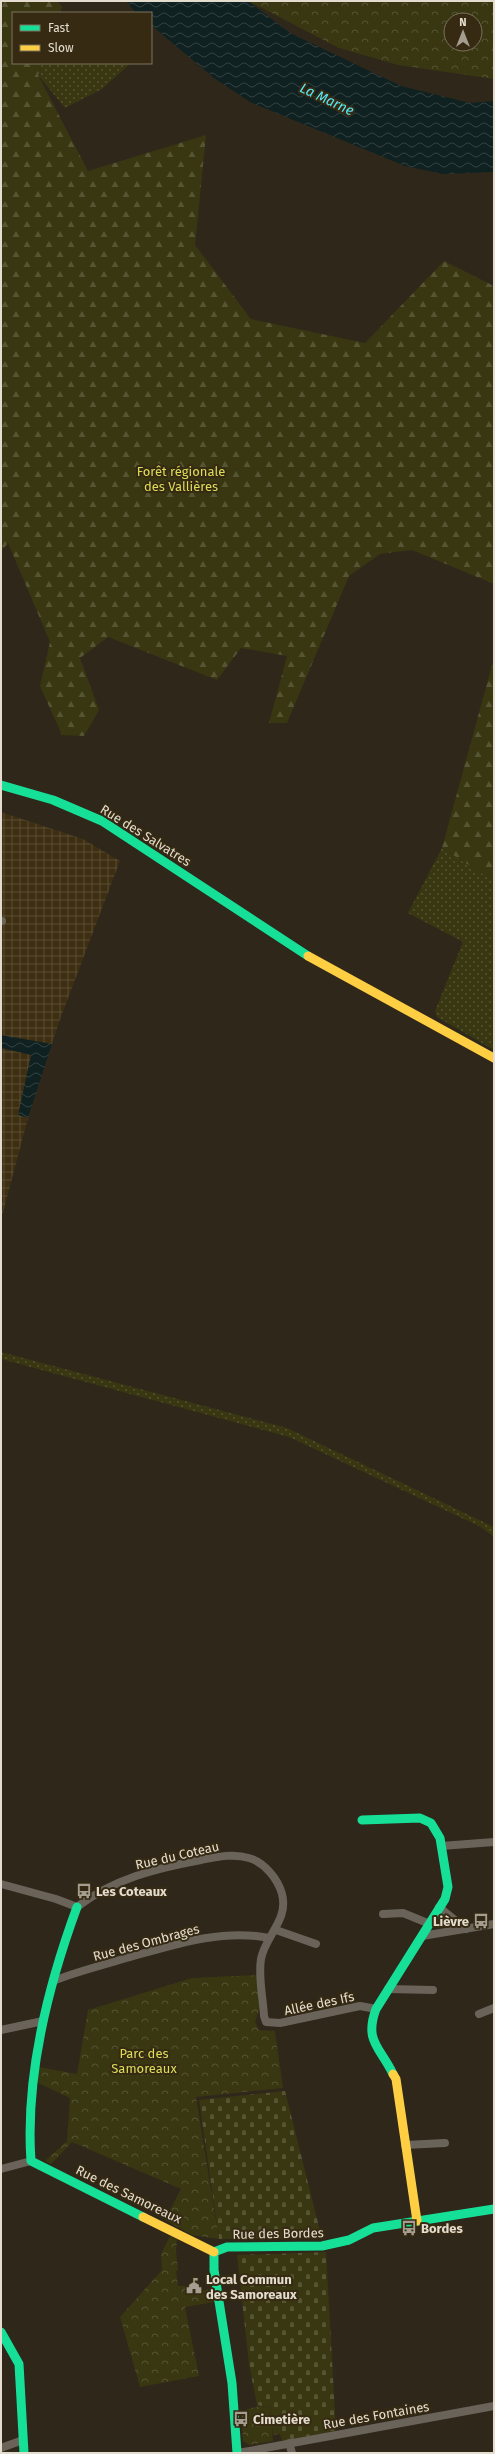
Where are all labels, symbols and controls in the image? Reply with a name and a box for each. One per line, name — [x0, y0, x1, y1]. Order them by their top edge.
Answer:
legend — [12, 12, 152, 64]
north arrow — [443, 12, 483, 52]
text: N — [459, 16, 467, 29]
text: Fast — [48, 21, 70, 35]
text: Slow — [48, 41, 74, 55]
water label: La Marne — [297, 80, 356, 119]
park label: Forêt régionale des Vallières — [137, 464, 225, 494]
street label: Rue des Salvatres — [98, 802, 194, 869]
street label: Rue du Coteau — [134, 1839, 220, 1872]
bus stop icon: Les Coteaux — [75, 1882, 93, 1900]
place label: Les Coteaux — [96, 1884, 167, 1899]
bus stop icon: Lièvre — [472, 1912, 490, 1930]
place label: Lièvre — [433, 1914, 469, 1929]
street label: Rue des Ombrages — [91, 1921, 201, 1964]
street label: Allée des Ifs — [283, 1989, 355, 2018]
park label: Parc des Samoreaux — [111, 2046, 177, 2076]
street label: Rue des Samoreaux — [73, 2162, 185, 2227]
bus stop icon: Bordes — [400, 2219, 418, 2237]
place label: Bordes — [421, 2221, 463, 2236]
street label: Rue des Bordes — [232, 2225, 324, 2242]
place label: Local Commun des Samoreaux — [206, 2272, 297, 2302]
public building icon: Local Commun des Samoreaux — [185, 2277, 203, 2295]
street label: Rue des Fontaines — [322, 2399, 430, 2432]
bus stop icon: Cimetière — [232, 2410, 250, 2428]
place label: Cimetière — [253, 2412, 310, 2427]

